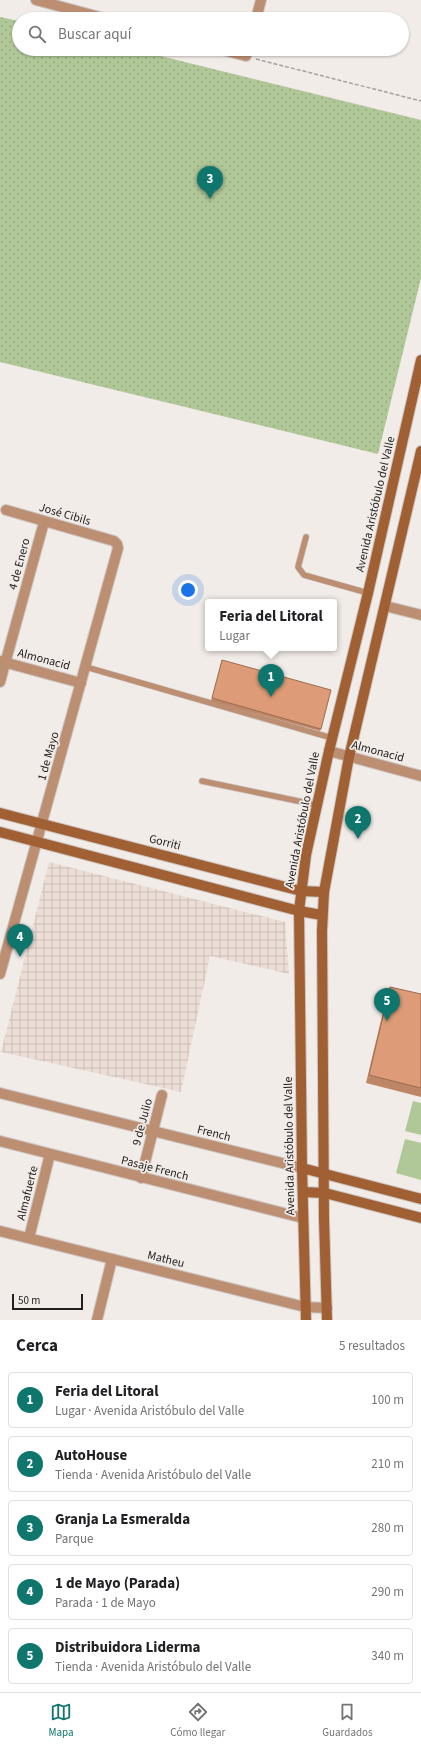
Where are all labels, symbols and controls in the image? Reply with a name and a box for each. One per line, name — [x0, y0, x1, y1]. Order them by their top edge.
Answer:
search box — [12, 12, 409, 56]
icon: search — [26, 23, 48, 45]
text: Buscar aquí — [58, 24, 131, 45]
pin: 3 — [197, 166, 223, 199]
street label: Avenida Aristóbulo del Valle — [352, 435, 399, 574]
street label: José Cibils — [37, 499, 93, 530]
street label: 4 de Enero — [4, 536, 35, 592]
your location — [178, 580, 198, 600]
popup — [205, 599, 337, 651]
text: Feria del Litoral — [219, 606, 323, 627]
text: Lugar — [219, 627, 250, 645]
street label: Almonacid — [16, 644, 72, 675]
pin: 1 — [258, 664, 284, 697]
street label: 1 de Mayo — [33, 730, 64, 783]
street label: Almonacid — [350, 736, 406, 767]
street label: Avenida Aristóbulo del Valle — [281, 750, 324, 890]
pin: 2 — [345, 806, 371, 839]
street label: Gorriti — [147, 830, 183, 855]
pin: 4 — [7, 924, 33, 957]
pin: 5 — [374, 988, 400, 1021]
street label: Avenida Aristóbulo del Valle — [280, 1077, 299, 1215]
street label: 9 de Julio — [128, 1097, 157, 1148]
street label: French — [195, 1121, 233, 1146]
street label: Pasaje French — [119, 1152, 190, 1185]
street label: Almafuerte — [13, 1164, 42, 1222]
street label: Matheu — [146, 1247, 186, 1272]
scale bar — [12, 1292, 83, 1311]
text: 50 m — [18, 1293, 40, 1308]
text: Cerca — [16, 1334, 58, 1358]
text: 5 resultados — [339, 1337, 405, 1355]
text: Feria del Litoral — [55, 1381, 158, 1402]
text: 1 — [27, 1391, 33, 1409]
text: 100 m — [371, 1391, 404, 1409]
text: Lugar · Avenida Aristóbulo del Valle — [55, 1402, 244, 1420]
text: AutoHouse — [55, 1445, 127, 1466]
text: 2 — [27, 1455, 33, 1473]
text: 210 m — [371, 1455, 404, 1473]
text: Tienda · Avenida Aristóbulo del Valle — [55, 1466, 251, 1484]
text: Granja La Esmeralda — [55, 1509, 190, 1530]
text: 3 — [27, 1519, 33, 1537]
text: 280 m — [371, 1519, 404, 1537]
text: Parque — [55, 1530, 93, 1548]
text: 1 de Mayo (Parada) — [55, 1573, 180, 1594]
text: 4 — [27, 1583, 33, 1601]
text: 290 m — [371, 1583, 404, 1601]
text: Parada · 1 de Mayo — [55, 1594, 156, 1612]
text: Distribuidora Liderma — [55, 1637, 201, 1658]
text: 5 — [27, 1647, 33, 1665]
text: 340 m — [371, 1647, 404, 1665]
text: Tienda · Avenida Aristóbulo del Valle — [55, 1658, 251, 1676]
tab: Mapa — [48, 1701, 73, 1740]
tab: Cómo llegar — [170, 1701, 225, 1740]
tab: Guardados — [322, 1701, 373, 1740]

